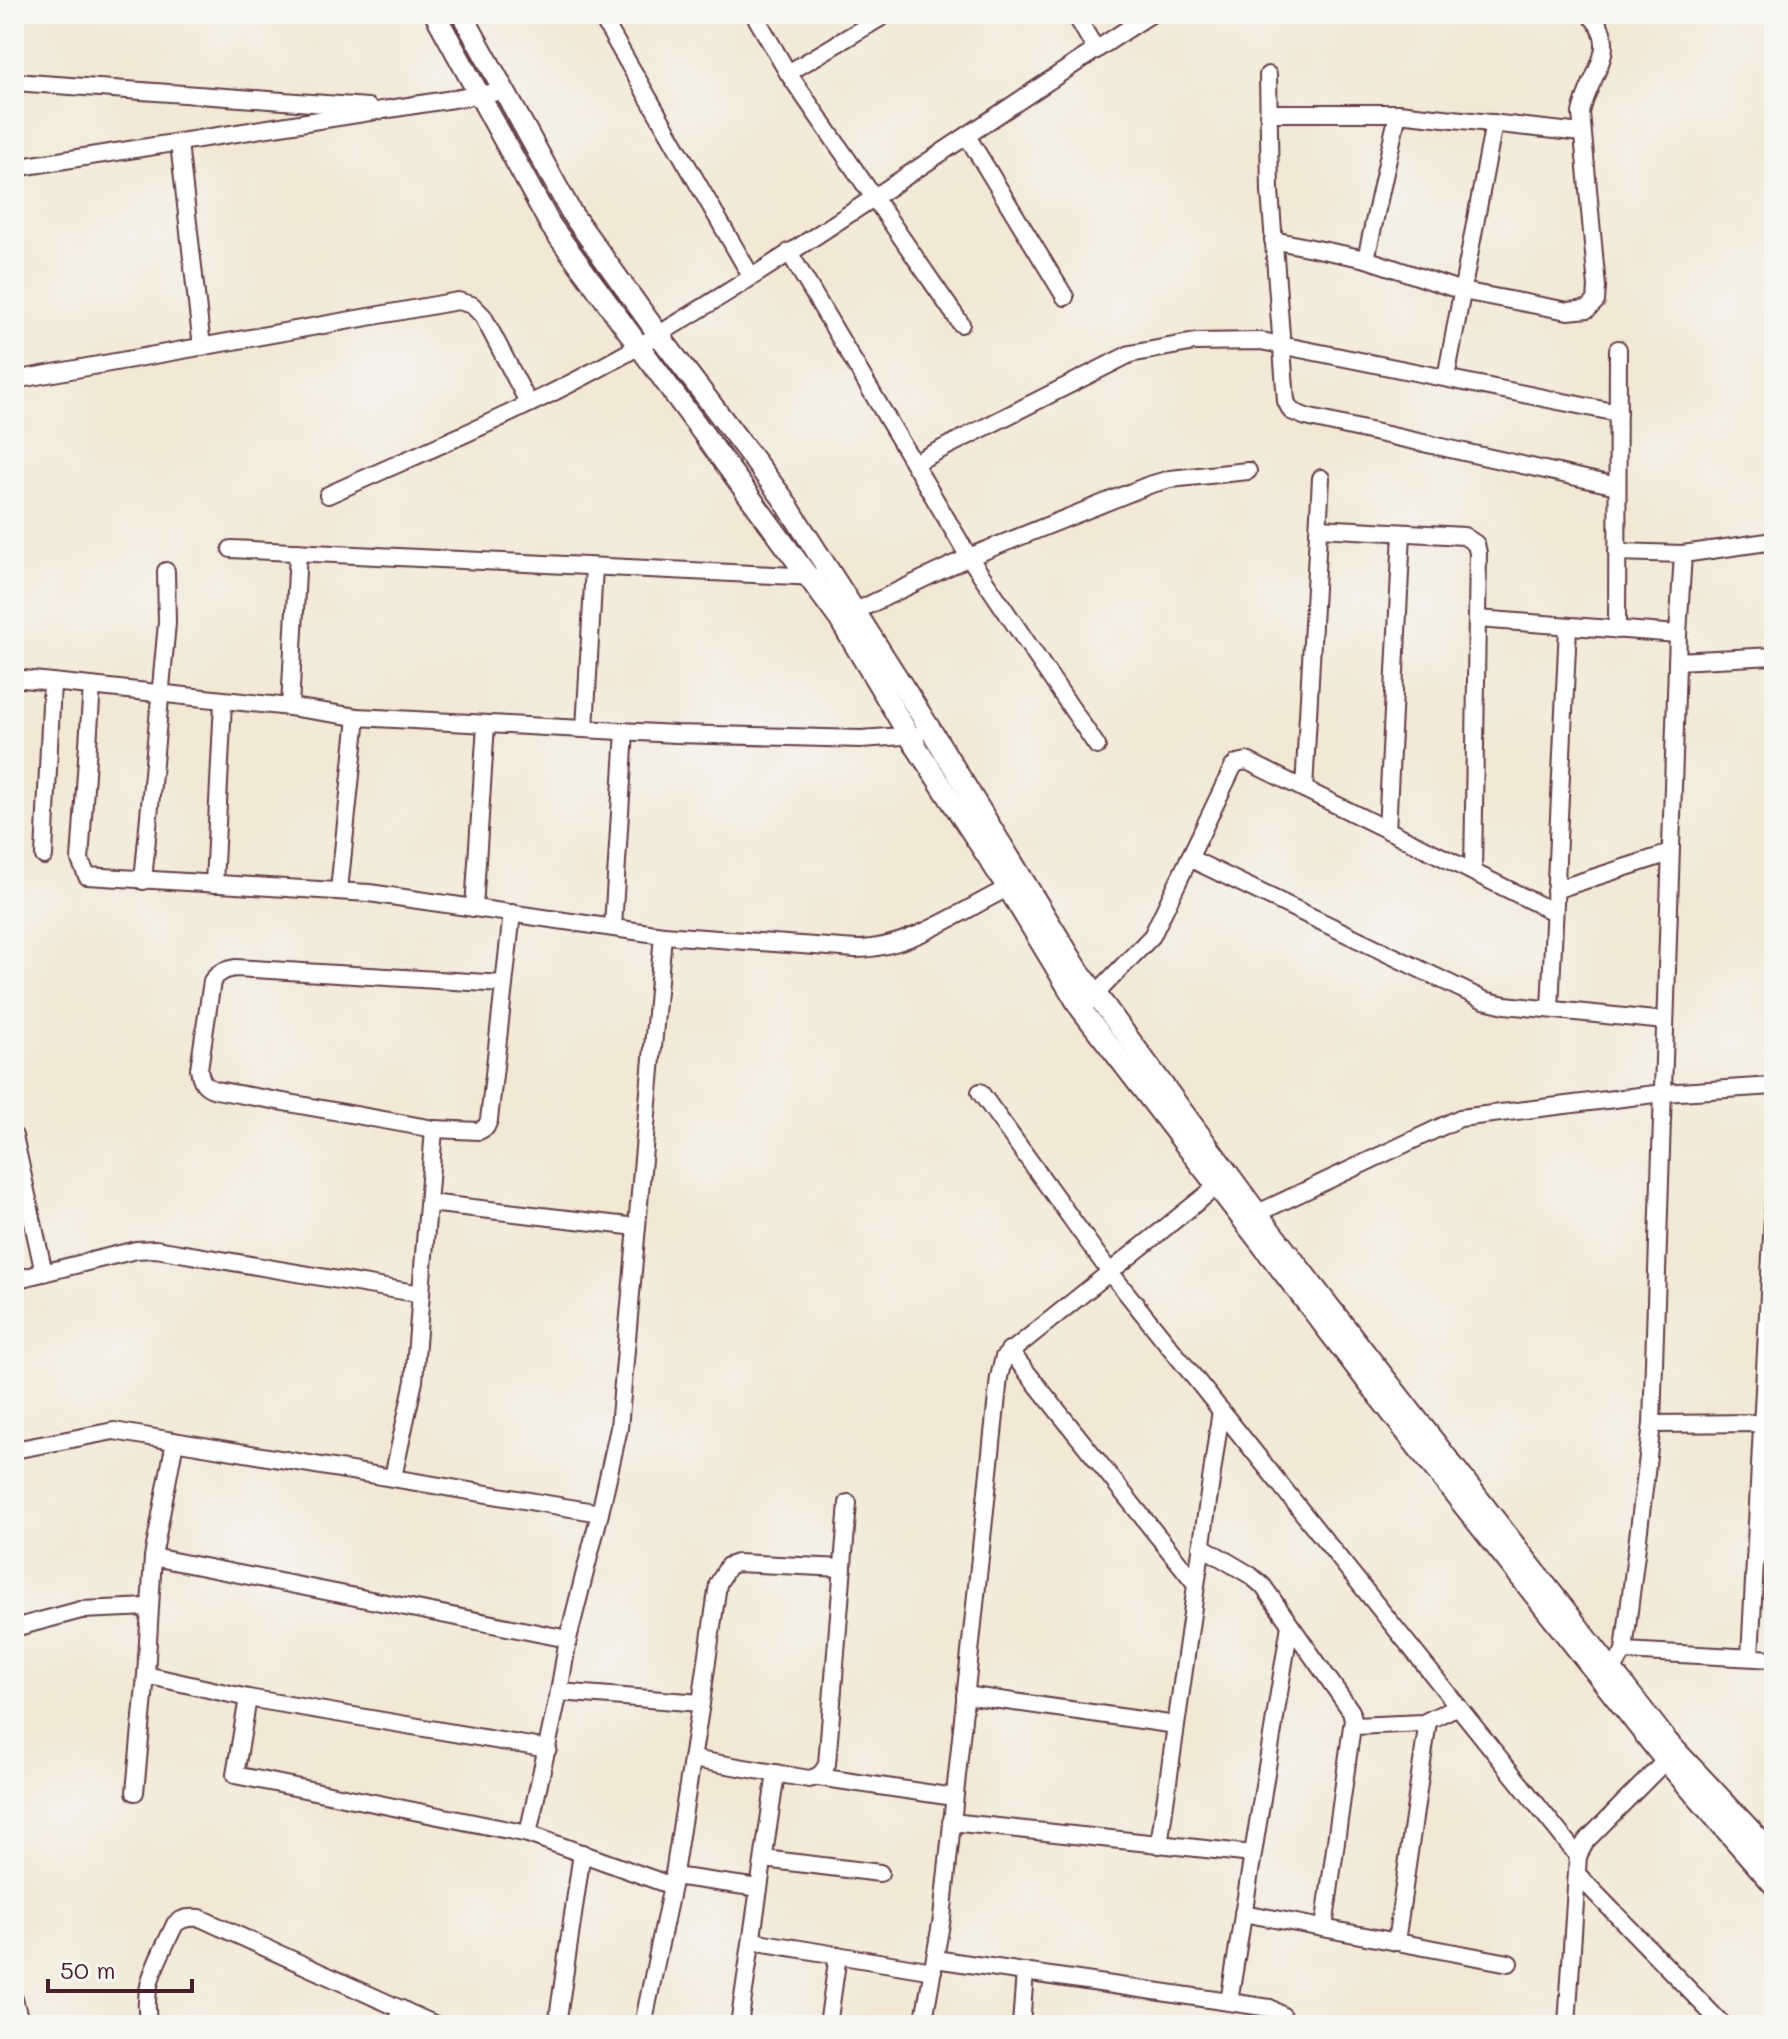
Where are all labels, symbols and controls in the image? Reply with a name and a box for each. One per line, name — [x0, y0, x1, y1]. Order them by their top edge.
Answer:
scale bar — [48, 1943, 192, 1993]
text: 50 m — [60, 1954, 116, 1985]

